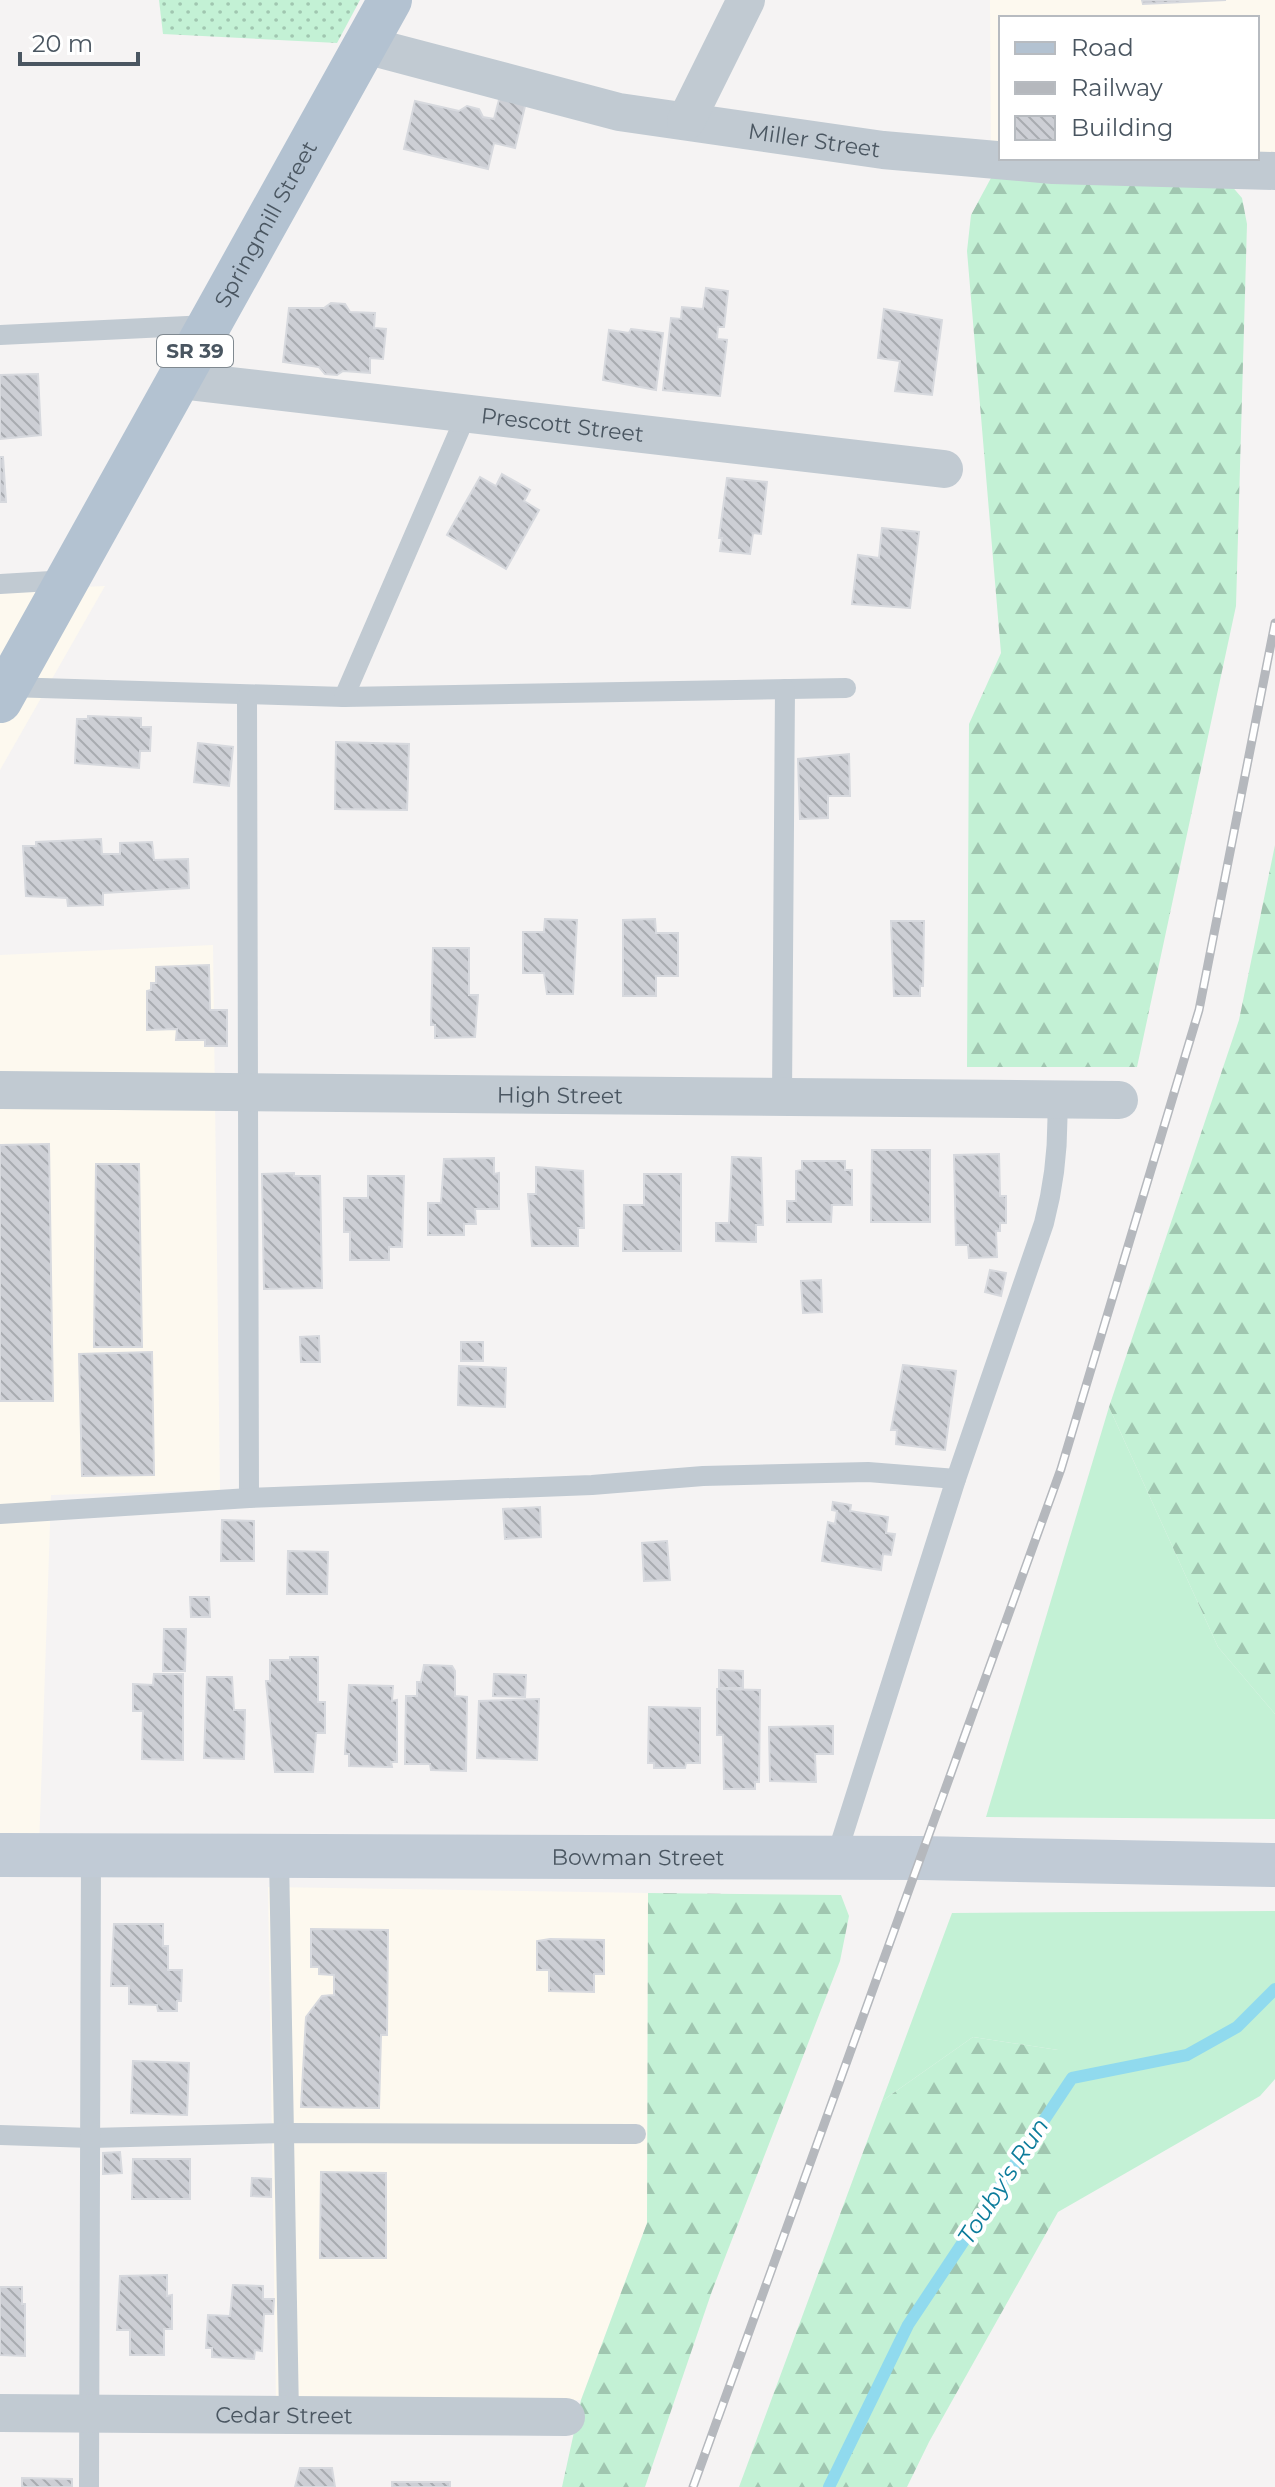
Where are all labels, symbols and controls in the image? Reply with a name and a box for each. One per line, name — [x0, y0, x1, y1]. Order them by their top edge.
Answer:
scale bar — [20, 16, 138, 66]
legend — [999, 16, 1259, 160]
text: 20 m — [32, 29, 93, 58]
text: Road — [1071, 33, 1134, 62]
text: Railway — [1071, 73, 1163, 102]
text: Building — [1071, 113, 1174, 142]
street label: Miller Street — [746, 117, 882, 163]
street label: Springmill Street — [208, 136, 323, 312]
road number: SR 39 — [157, 335, 233, 367]
street label: Prescott Street — [480, 402, 645, 447]
street label: High Street — [497, 1081, 623, 1109]
street label: Bowman Street — [551, 1843, 725, 1871]
water label: Touby's Run — [951, 2112, 1055, 2250]
street label: Cedar Street — [215, 2401, 353, 2429]

